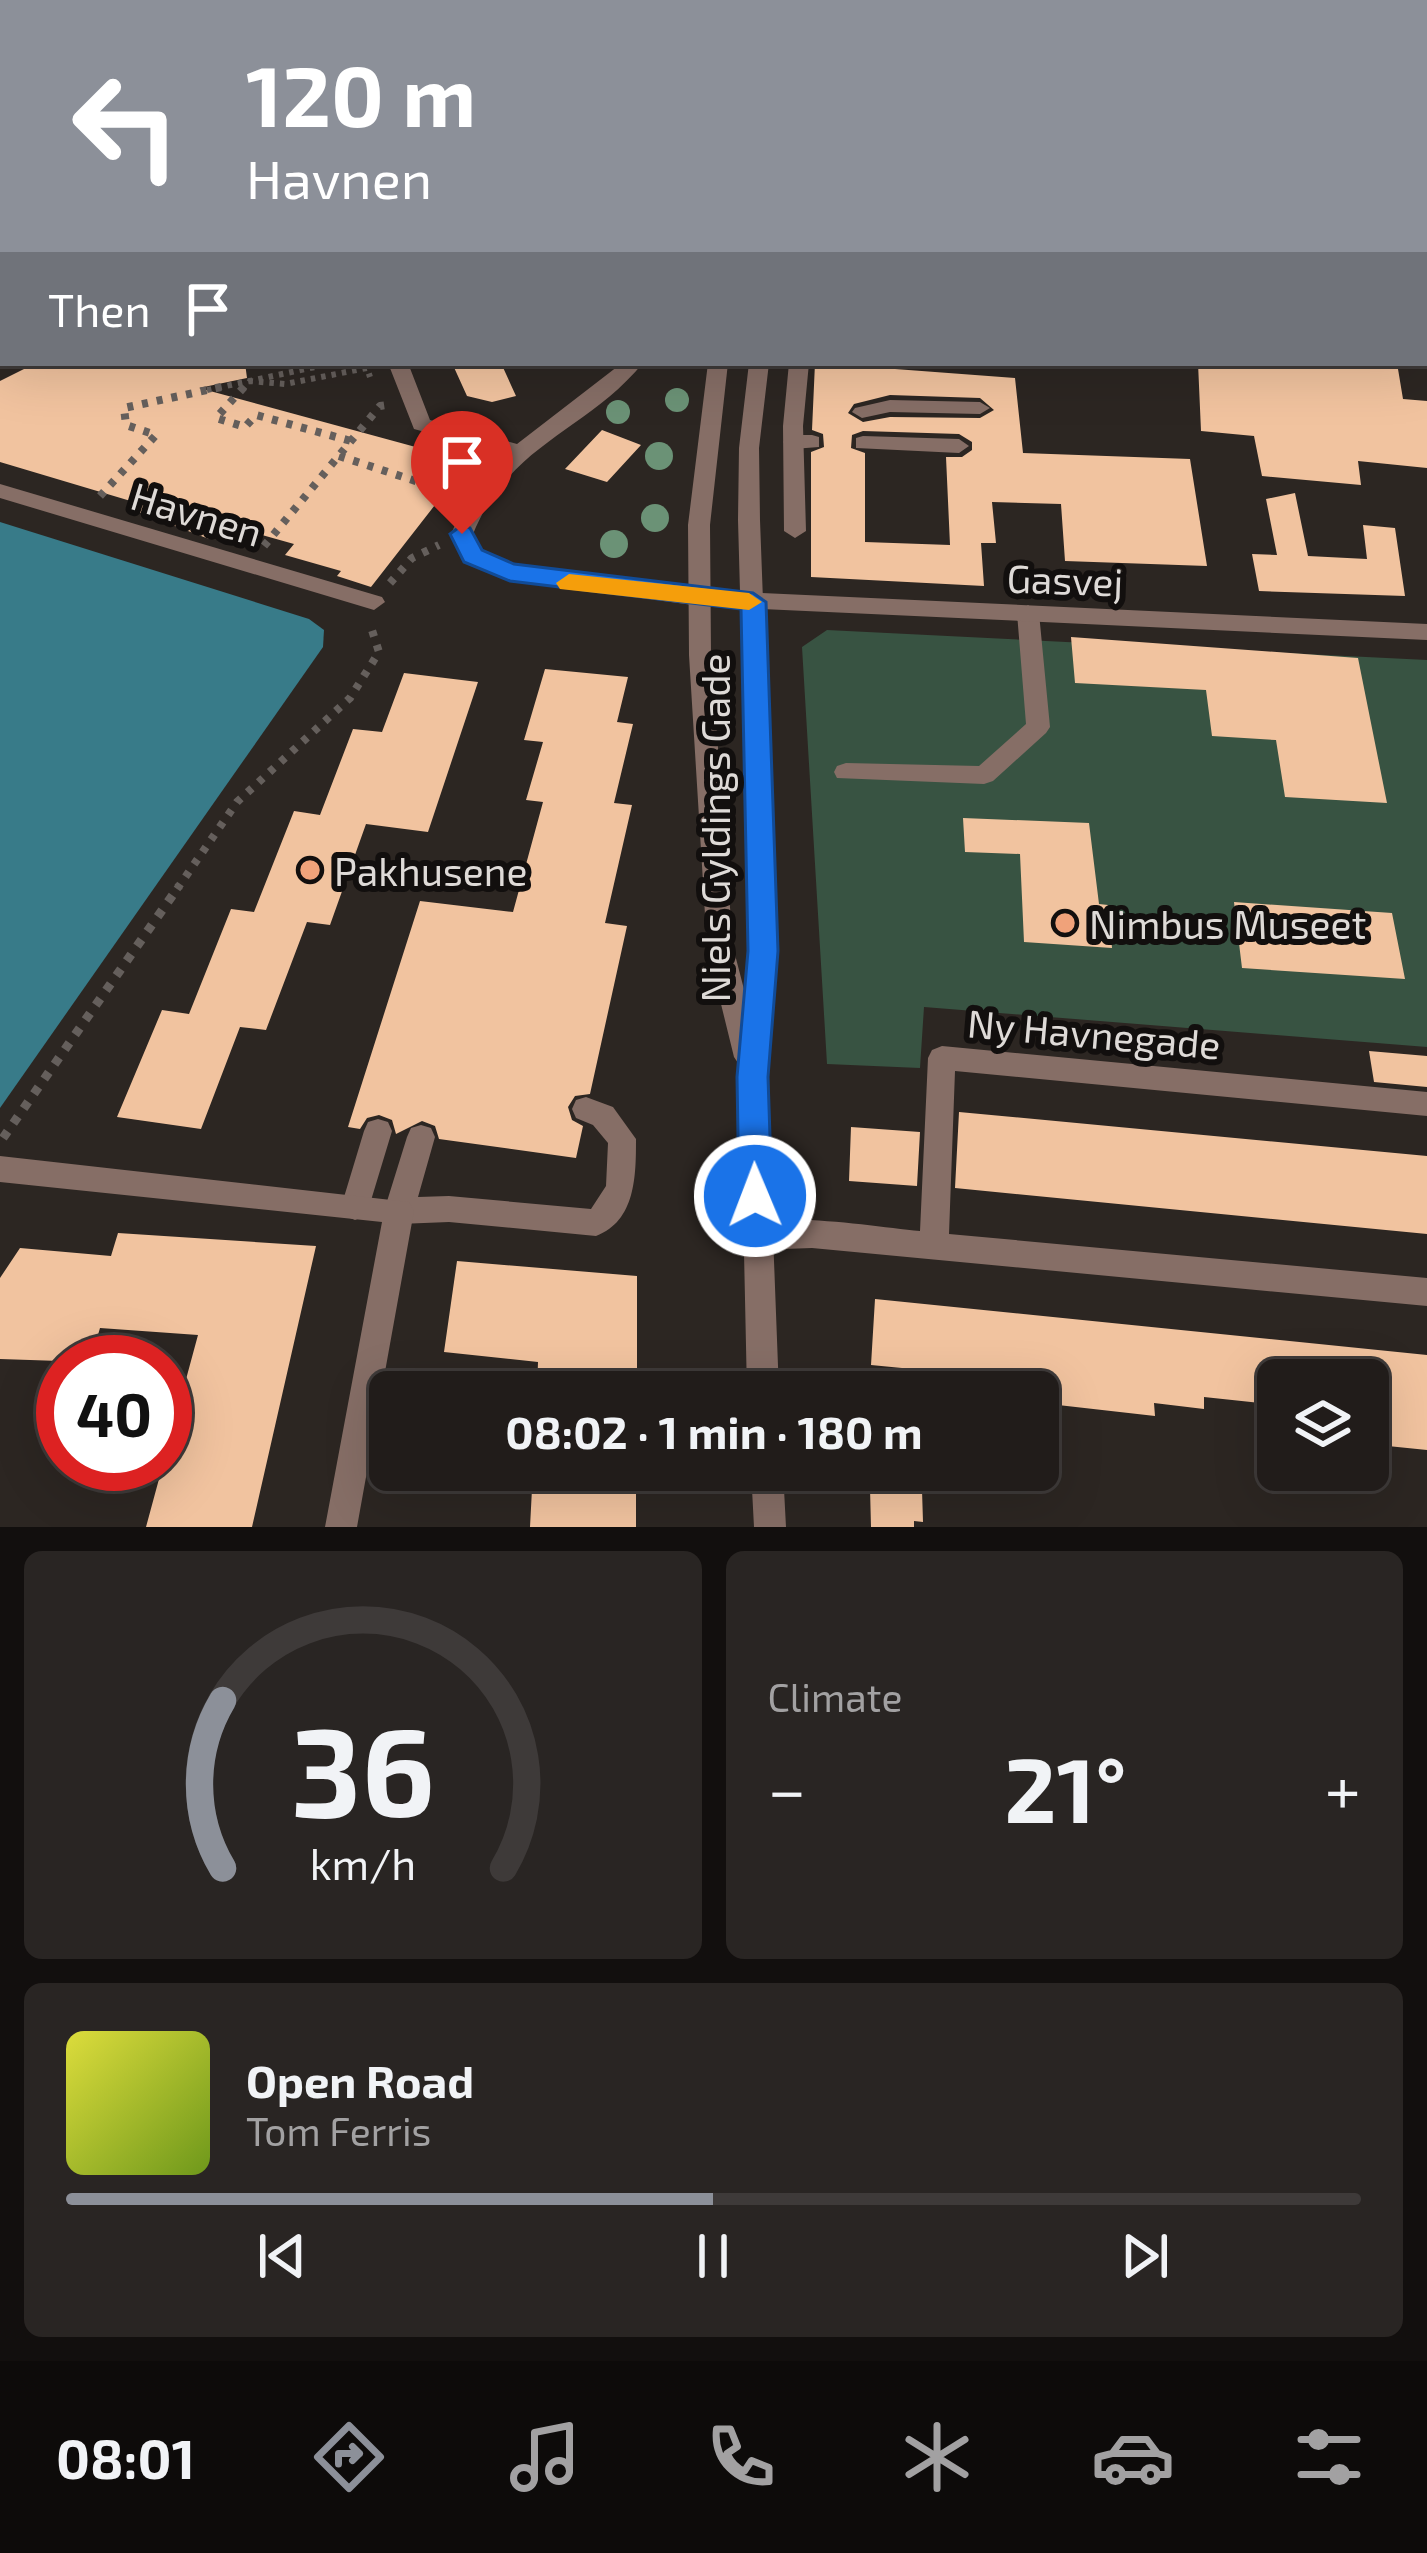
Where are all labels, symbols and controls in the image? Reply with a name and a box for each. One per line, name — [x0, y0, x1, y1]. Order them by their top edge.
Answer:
text: 120 m — [246, 43, 476, 144]
icon: left — [48, 48, 204, 204]
text: Havnen — [246, 145, 432, 210]
icon: arrive — [175, 276, 241, 342]
text: Then — [48, 282, 151, 336]
pin — [411, 411, 513, 534]
icon: arrive — [429, 429, 495, 495]
street label: Havnen — [126, 471, 268, 555]
street label: Gasvej — [1006, 553, 1124, 605]
street label: Niels Gyldings Gade — [691, 653, 738, 1003]
place label: Pakhusene — [334, 847, 527, 894]
marker: Pakhusene — [297, 857, 323, 883]
place label: Nimbus Museet — [1089, 900, 1366, 947]
marker: Nimbus Museet — [1052, 910, 1078, 936]
street label: Ny Havnegade — [965, 999, 1223, 1067]
position arrow — [692, 1133, 818, 1259]
speed limit sign: 40 — [36, 1335, 192, 1491]
map controls — [1257, 1359, 1389, 1491]
button: layers — [1257, 1359, 1389, 1491]
text: 08:02 · 1 min · 180 m — [505, 1404, 923, 1458]
text: Climate — [768, 1673, 902, 1720]
text: 36 — [291, 1692, 435, 1842]
text: 21° — [1004, 1733, 1126, 1841]
text: − — [768, 1748, 806, 1827]
text: + — [1325, 1748, 1361, 1827]
text: km/h — [309, 1837, 416, 1889]
text: Open Road — [246, 2053, 474, 2107]
text: Tom Ferris — [246, 2107, 431, 2154]
icon: previous — [249, 2223, 315, 2289]
icon: pause — [680, 2223, 746, 2289]
icon: next — [1112, 2223, 1178, 2289]
icon: directions — [307, 2415, 391, 2499]
icon: music — [503, 2415, 587, 2499]
icon: phone — [699, 2415, 783, 2499]
icon: climate — [895, 2415, 979, 2499]
icon: car — [1091, 2415, 1175, 2499]
icon: filters — [1287, 2415, 1371, 2499]
text: 08:01 — [56, 2425, 195, 2490]

